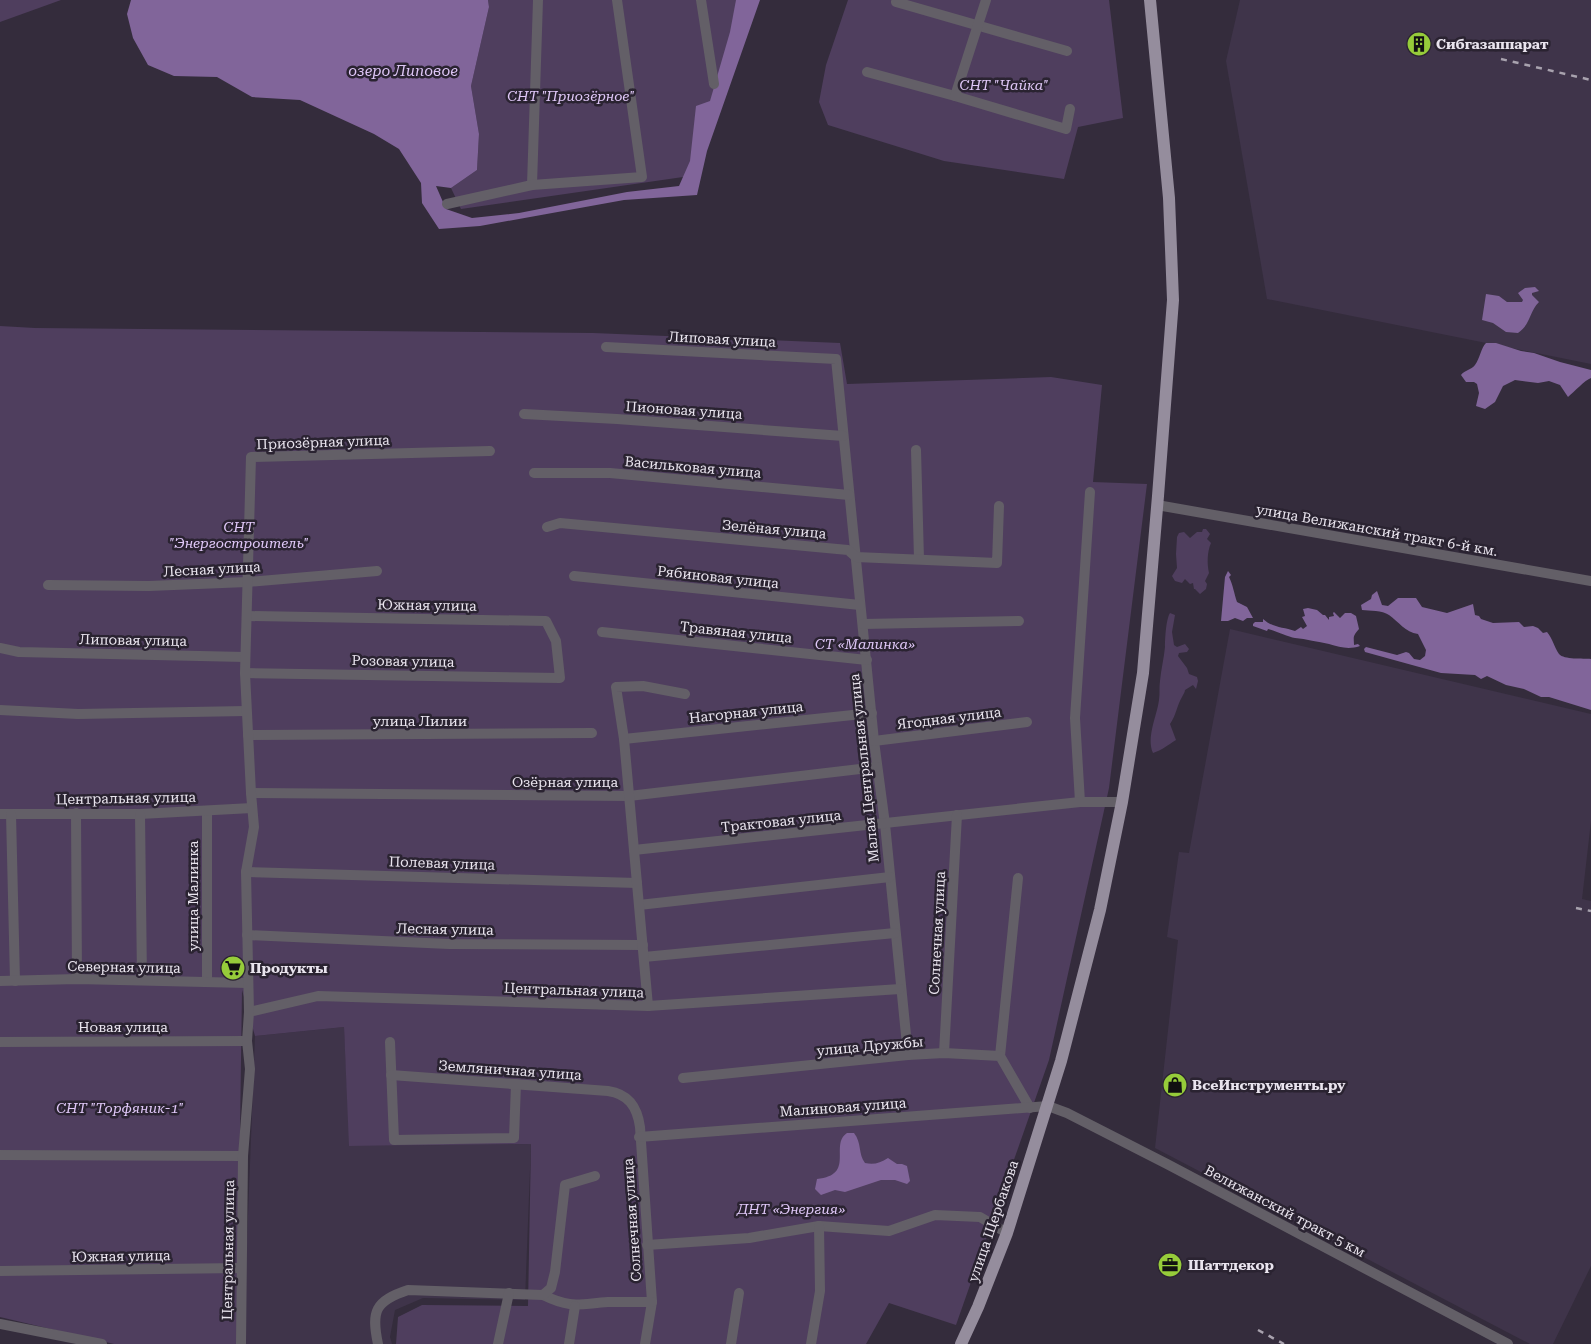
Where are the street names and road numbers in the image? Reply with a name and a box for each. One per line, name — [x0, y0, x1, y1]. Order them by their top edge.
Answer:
street label: Липовая улица — [668, 328, 777, 350]
street label: Пионовая улица — [625, 398, 743, 422]
street label: Приозёрная улица — [256, 432, 390, 452]
street label: Васильковая улица — [624, 453, 762, 481]
street label: улица Велижанский тракт 6-й км. — [1255, 501, 1499, 559]
street label: Зелёная улица — [721, 516, 827, 542]
street label: Лесная улица — [163, 558, 261, 580]
street label: Рябиновая улица — [656, 563, 780, 591]
street label: Южная улица — [377, 596, 477, 614]
street label: Травяная улица — [679, 618, 793, 646]
street label: Липовая улица — [79, 631, 187, 649]
street label: Розовая улица — [351, 652, 455, 670]
street label: Малая Центральная улица — [846, 673, 882, 863]
street label: Нагорная улица — [688, 698, 804, 726]
street label: Ягодная улица — [896, 704, 1003, 732]
street label: улица Лилии — [373, 713, 467, 729]
street label: Озёрная улица — [512, 774, 618, 790]
street label: Центральная улица — [56, 789, 197, 807]
street label: Трактовая улица — [720, 807, 842, 835]
street label: улица Малинка — [185, 840, 201, 951]
street label: Полевая улица — [389, 853, 496, 873]
street label: Солнечная улица — [926, 870, 948, 995]
street label: Лесная улица — [396, 920, 494, 938]
street label: Северная улица — [67, 958, 181, 976]
street label: Центральная улица — [504, 980, 645, 1000]
street label: Новая улица — [78, 1019, 168, 1035]
street label: улица Дружбы — [816, 1033, 924, 1059]
street label: Земляничная улица — [438, 1057, 583, 1083]
street label: Малиновая улица — [779, 1095, 907, 1119]
street label: Солнечная улица — [620, 1157, 644, 1282]
street label: улица Щербакова — [965, 1158, 1021, 1284]
street label: Велижанский тракт 5 км — [1202, 1162, 1368, 1260]
street label: Центральная улица — [219, 1179, 237, 1320]
street label: Южная улица — [71, 1247, 171, 1265]

